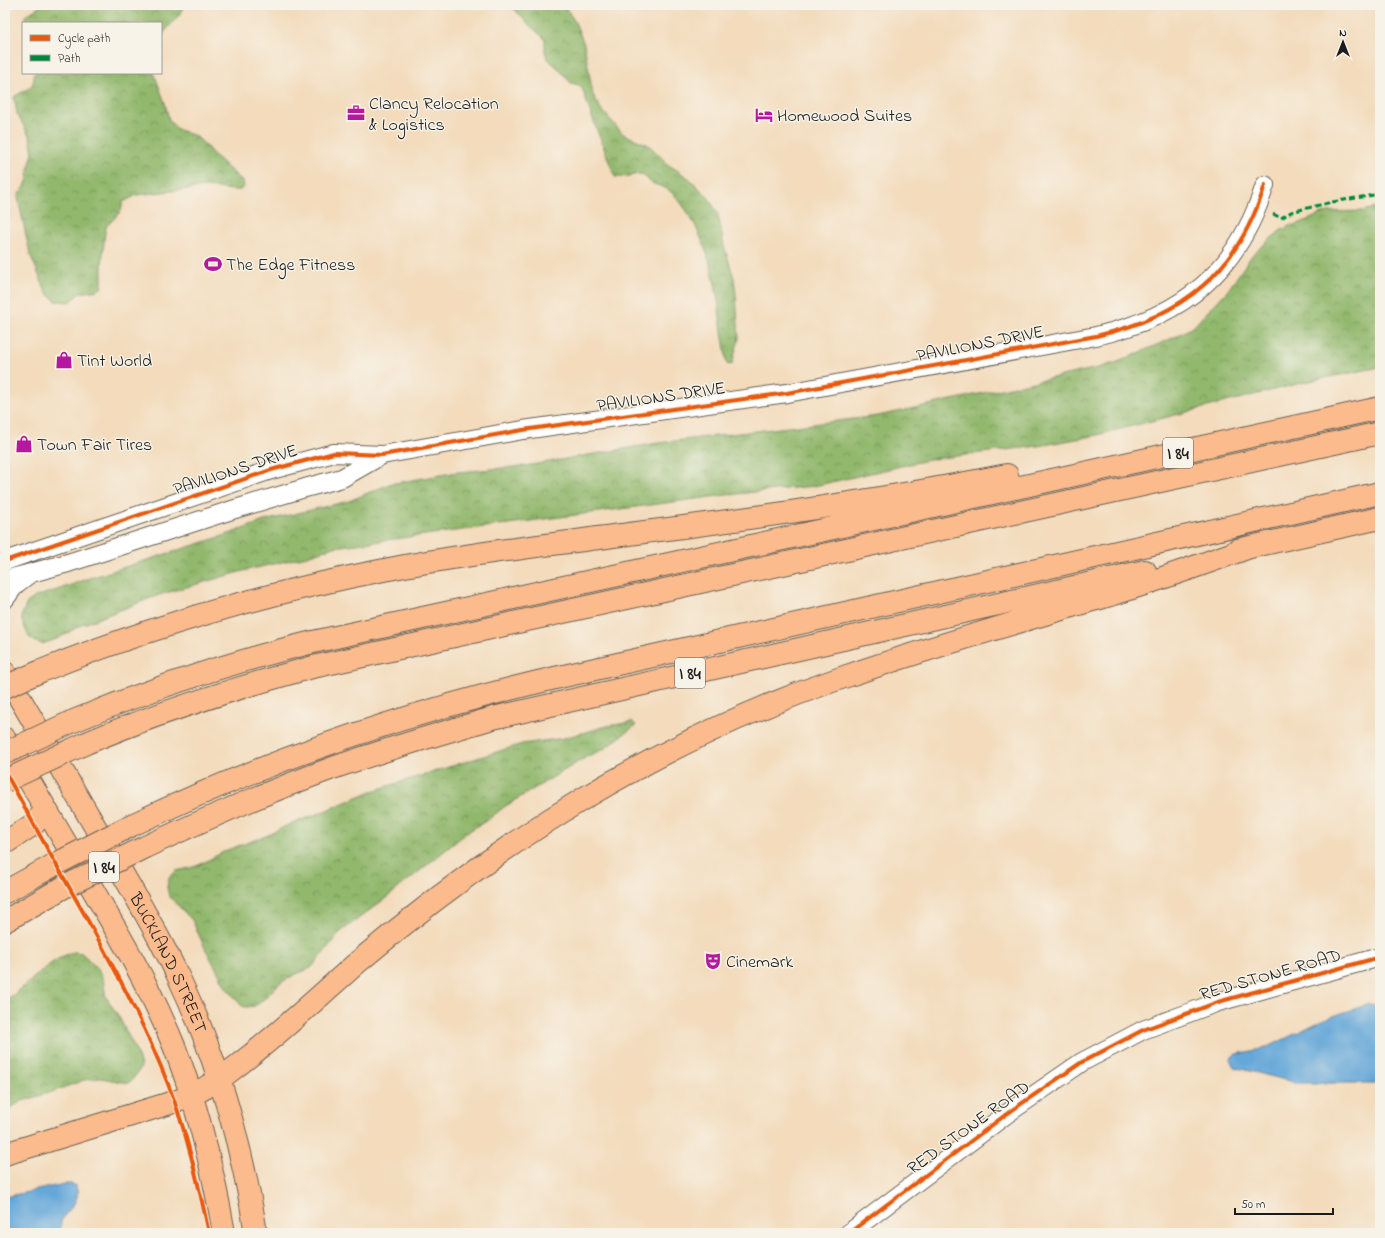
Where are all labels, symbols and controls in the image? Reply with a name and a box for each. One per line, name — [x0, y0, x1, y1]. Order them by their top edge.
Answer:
legend — [22, 22, 162, 74]
north arrow — [1323, 22, 1363, 62]
text: N — [1339, 25, 1347, 41]
text: Cycle path — [58, 30, 110, 49]
text: Path — [58, 50, 81, 68]
place label: Clancy Relocation & Logistics — [369, 92, 499, 140]
office icon: Clancy Relocation & Logistics — [346, 103, 366, 123]
place label: Homewood Suites — [777, 104, 912, 130]
hotel icon: Homewood Suites — [754, 105, 774, 125]
place label: The Edge Fitness — [226, 253, 355, 280]
sports icon: The Edge Fitness — [203, 254, 223, 274]
street label: PAVILIONS DRIVE — [914, 320, 1047, 370]
place label: Tint World — [77, 349, 152, 375]
shop icon: Tint World — [54, 350, 74, 370]
street label: PAVILIONS DRIVE — [595, 376, 727, 420]
place label: Town Fair Tires — [37, 433, 152, 459]
shop icon: Town Fair Tires — [14, 434, 34, 454]
street label: PAVILIONS DRIVE — [170, 438, 301, 503]
road number: I 84 — [1163, 438, 1193, 468]
road number: I 84 — [675, 658, 705, 688]
road number: I 84 — [89, 852, 119, 882]
street label: BUCKLAND STREET — [121, 888, 212, 1037]
street label: RED STONE ROAD — [1197, 943, 1344, 1009]
place label: Cinemark — [726, 950, 793, 976]
theatre icon: Cinemark — [703, 951, 723, 971]
street label: RED STONE ROAD — [902, 1075, 1036, 1182]
scale bar — [1235, 1190, 1333, 1216]
text: 50 m — [1241, 1196, 1265, 1214]

